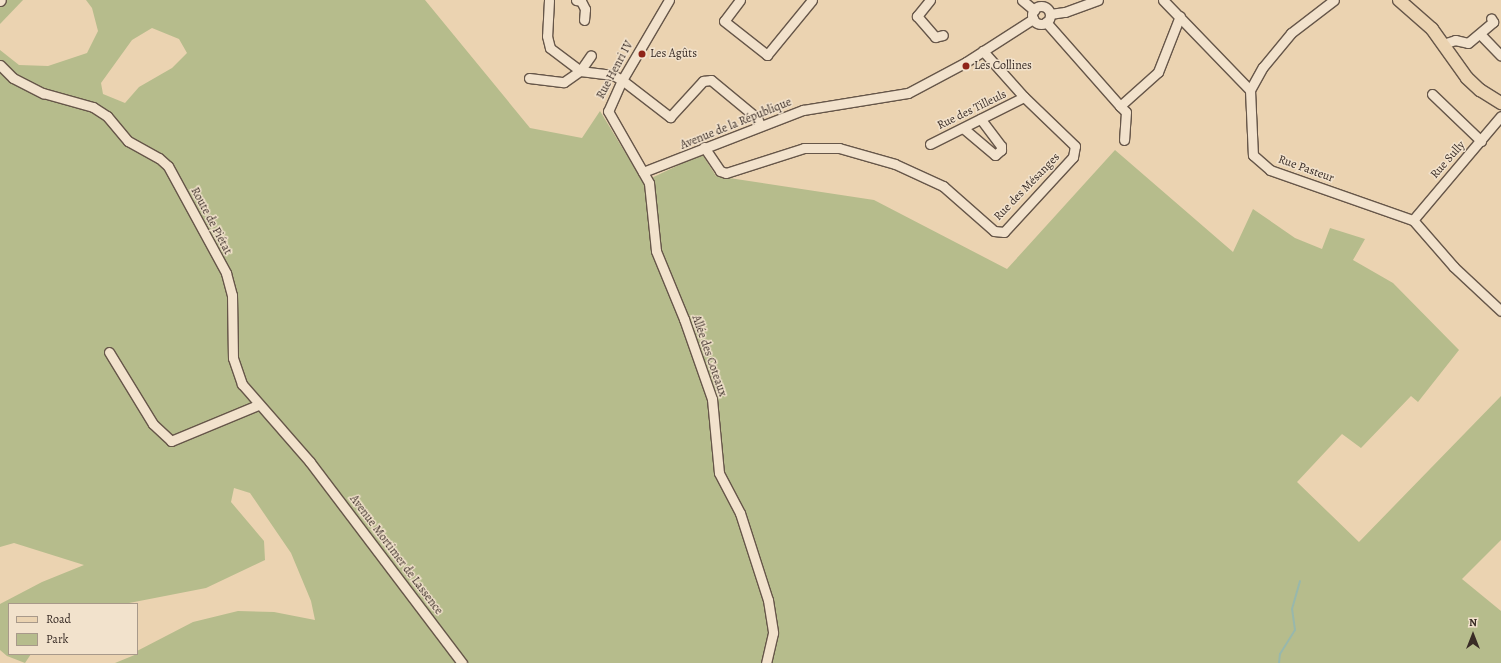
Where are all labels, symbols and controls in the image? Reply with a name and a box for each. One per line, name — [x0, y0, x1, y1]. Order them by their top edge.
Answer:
street label: Rue Henri IV — [594, 38, 636, 102]
place label: Les Agûts — [650, 47, 697, 61]
marker: Les Agûts — [637, 49, 647, 59]
place label: Les Collines — [974, 59, 1032, 73]
marker: Les Collines — [961, 61, 971, 71]
street label: Rue des Tilleuls — [935, 87, 1009, 133]
street label: Avenue de la République — [678, 95, 794, 153]
street label: Rue Sully — [1428, 138, 1468, 182]
street label: Rue des Mésanges — [991, 150, 1063, 224]
street label: Rue Pasteur — [1276, 152, 1336, 186]
street label: Route de Piétat — [187, 185, 235, 257]
street label: Allée des Coteaux — [688, 313, 730, 399]
street label: Avenue Mortimer de Lassence — [346, 492, 446, 618]
legend — [8, 603, 138, 655]
text: Road — [46, 611, 71, 627]
north arrow — [1453, 615, 1493, 655]
text: N — [1469, 615, 1477, 630]
text: Park — [46, 631, 69, 647]

